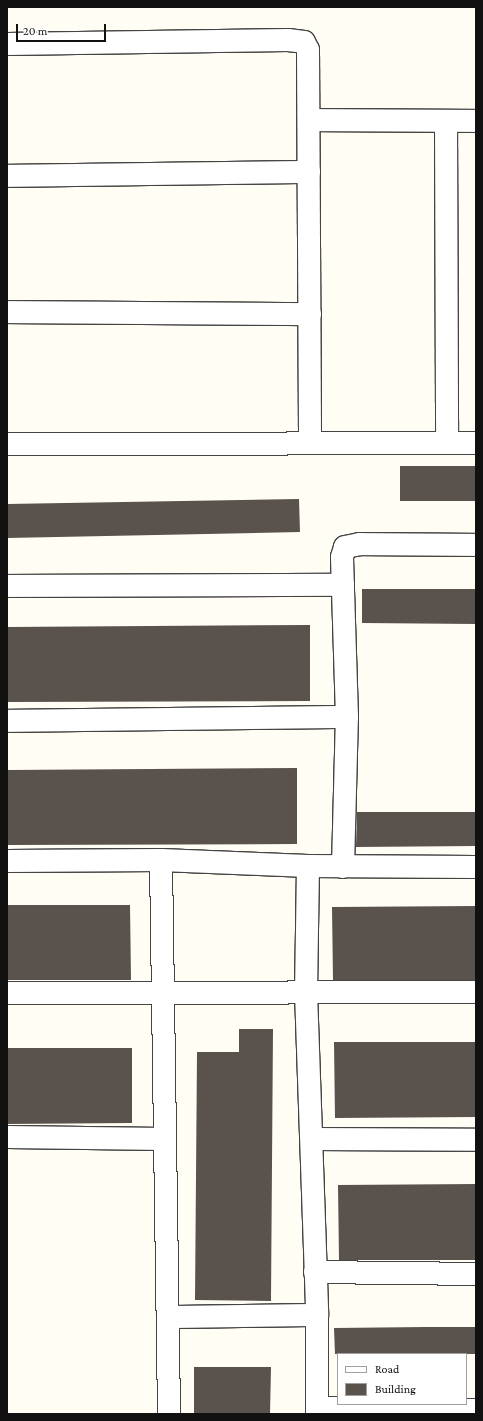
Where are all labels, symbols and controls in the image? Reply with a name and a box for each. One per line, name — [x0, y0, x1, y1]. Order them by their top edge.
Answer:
scale bar — [18, 16, 108, 42]
text: 20 m — [23, 24, 47, 38]
legend — [337, 1353, 467, 1405]
text: Road — [375, 1362, 399, 1376]
text: Building — [375, 1382, 416, 1396]

